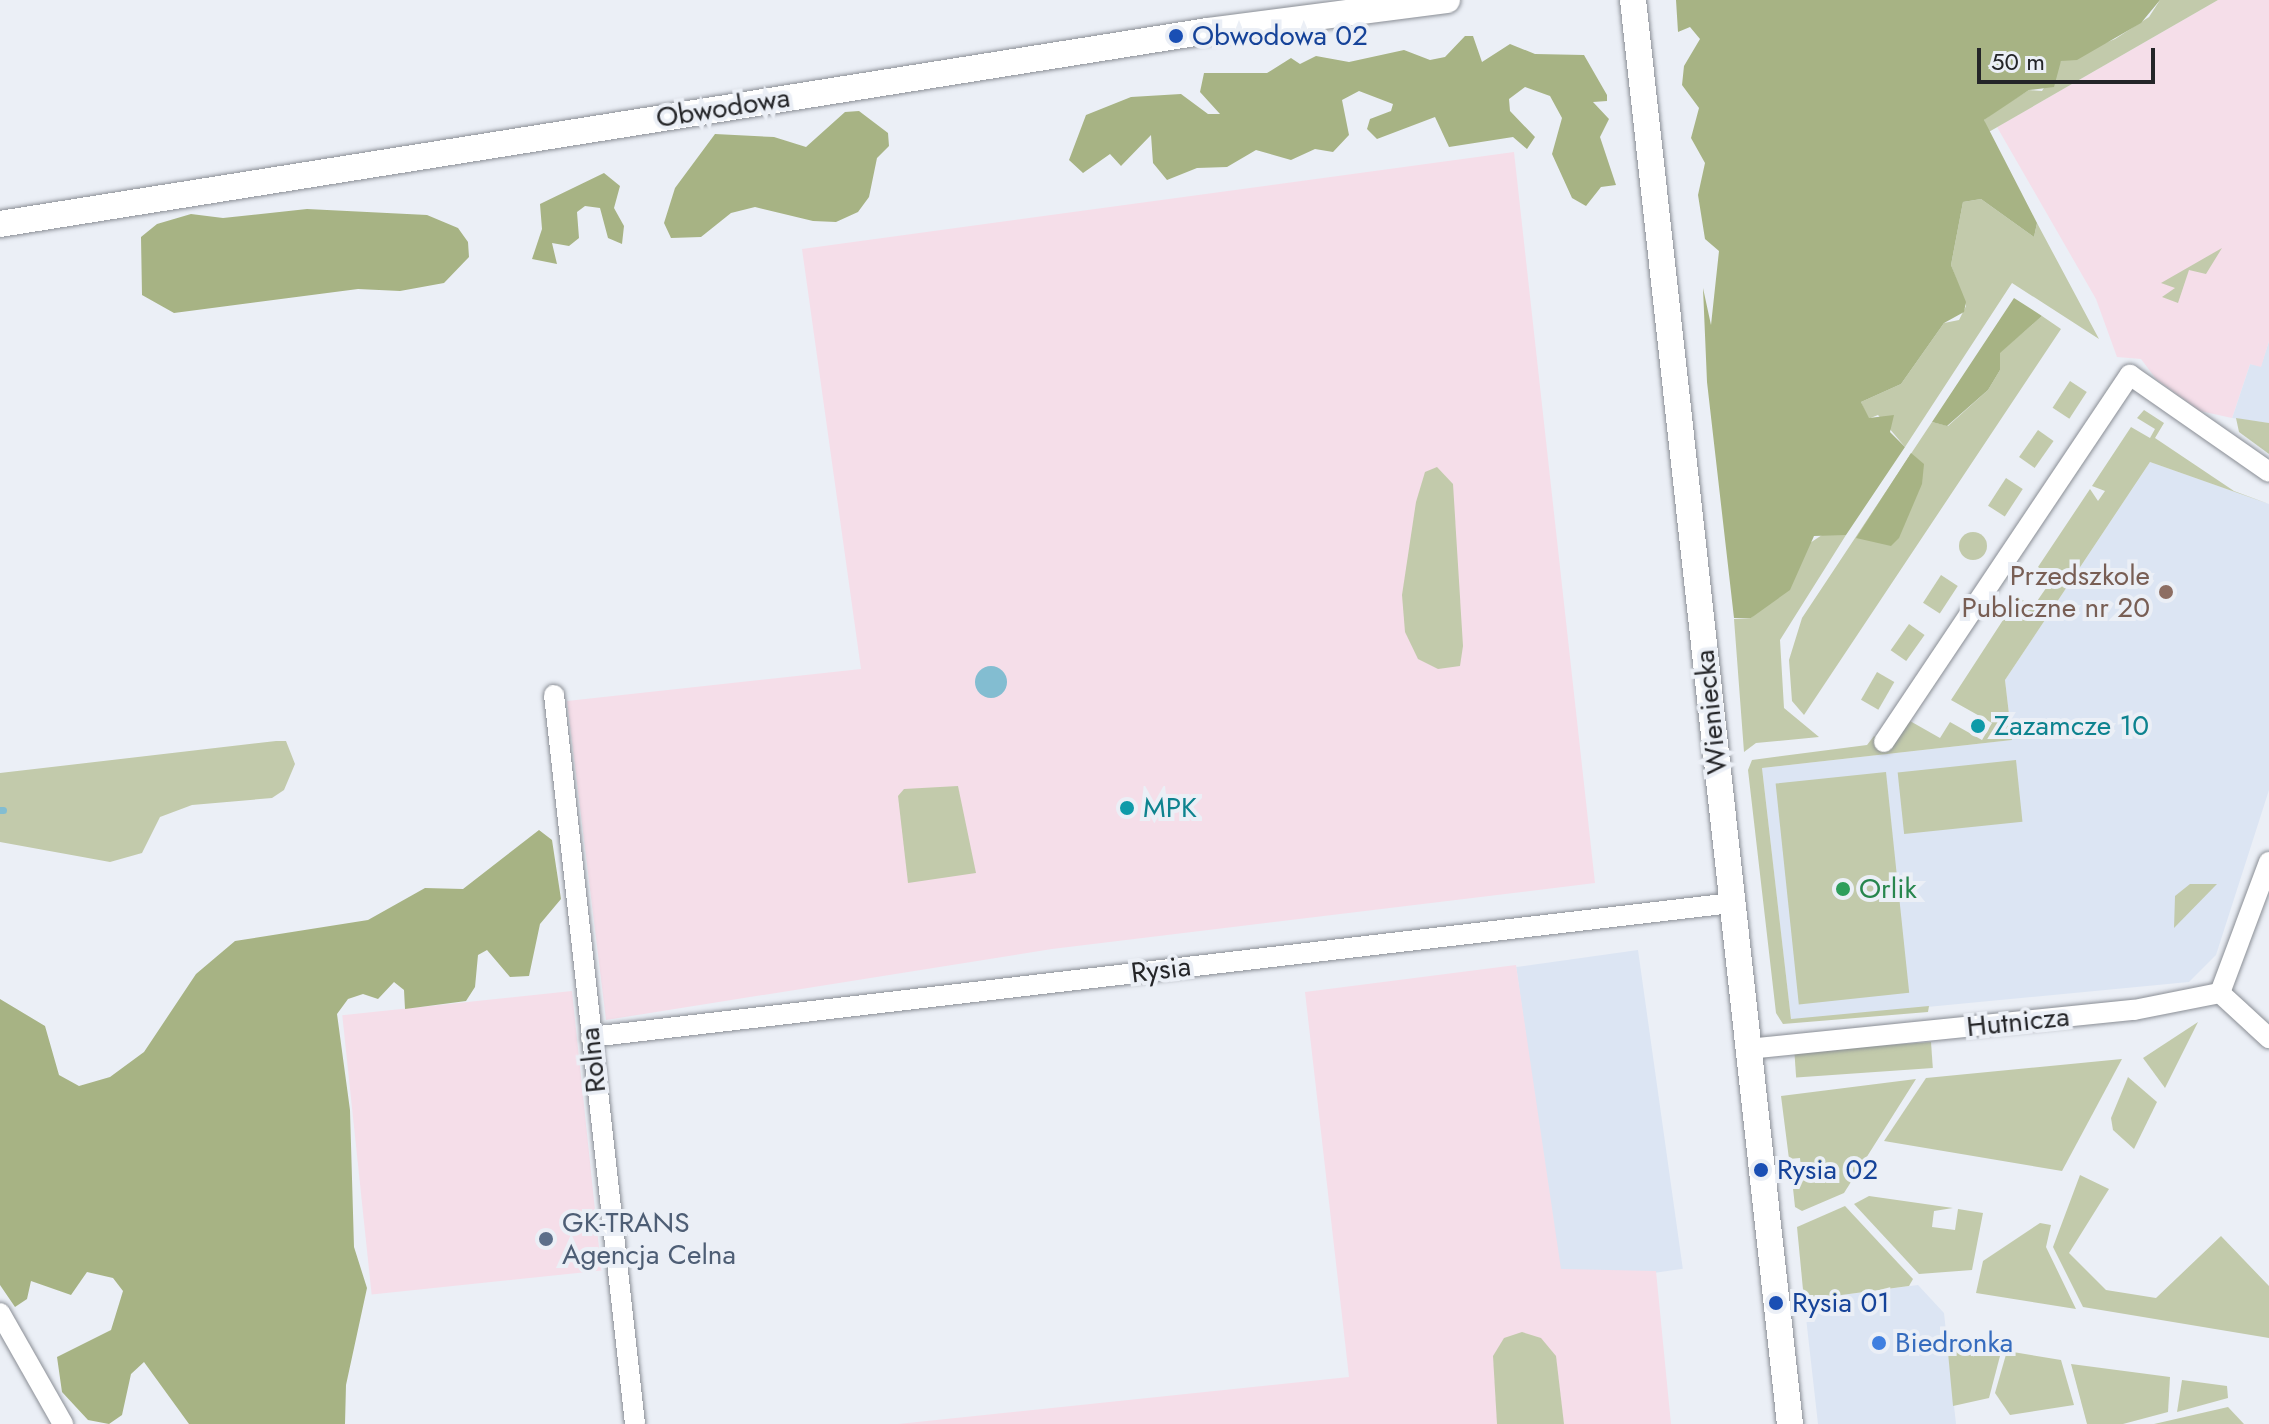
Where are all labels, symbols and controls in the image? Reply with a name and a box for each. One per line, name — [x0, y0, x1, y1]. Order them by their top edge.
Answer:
place label: Obwodowa 02 — [1192, 19, 1368, 53]
marker: Obwodowa 02 — [1167, 27, 1185, 45]
scale bar — [1981, 32, 2159, 82]
text: 50 m — [1991, 44, 2045, 79]
street label: Obwodowa — [654, 81, 792, 135]
place label: Przedszkole Publiczne nr 20 — [1962, 559, 2150, 625]
marker: Przedszkole Publiczne nr 20 — [2157, 583, 2175, 601]
street label: Wieniecka — [1688, 648, 1734, 776]
place label: Zazamcze 10 — [1994, 709, 2149, 743]
marker: Zazamcze 10 — [1969, 717, 1987, 735]
place label: MPK — [1143, 791, 1197, 825]
marker: MPK — [1118, 799, 1136, 817]
place label: Orlik — [1859, 872, 1917, 906]
marker: Orlik — [1834, 880, 1852, 898]
street label: Rysia — [1129, 950, 1193, 990]
street label: Hutnicza — [1965, 1000, 2071, 1044]
street label: Rolna — [573, 1026, 613, 1094]
place label: Rysia 02 — [1777, 1153, 1878, 1187]
marker: Rysia 02 — [1752, 1161, 1770, 1179]
place label: GK-TRANS Agencja Celna — [562, 1206, 736, 1272]
marker: GK-TRANS Agencja Celna — [537, 1230, 555, 1248]
place label: Rysia 01 — [1792, 1286, 1890, 1320]
marker: Rysia 01 — [1767, 1294, 1785, 1312]
place label: Biedronka — [1895, 1326, 2013, 1360]
marker: Biedronka — [1870, 1334, 1888, 1352]

